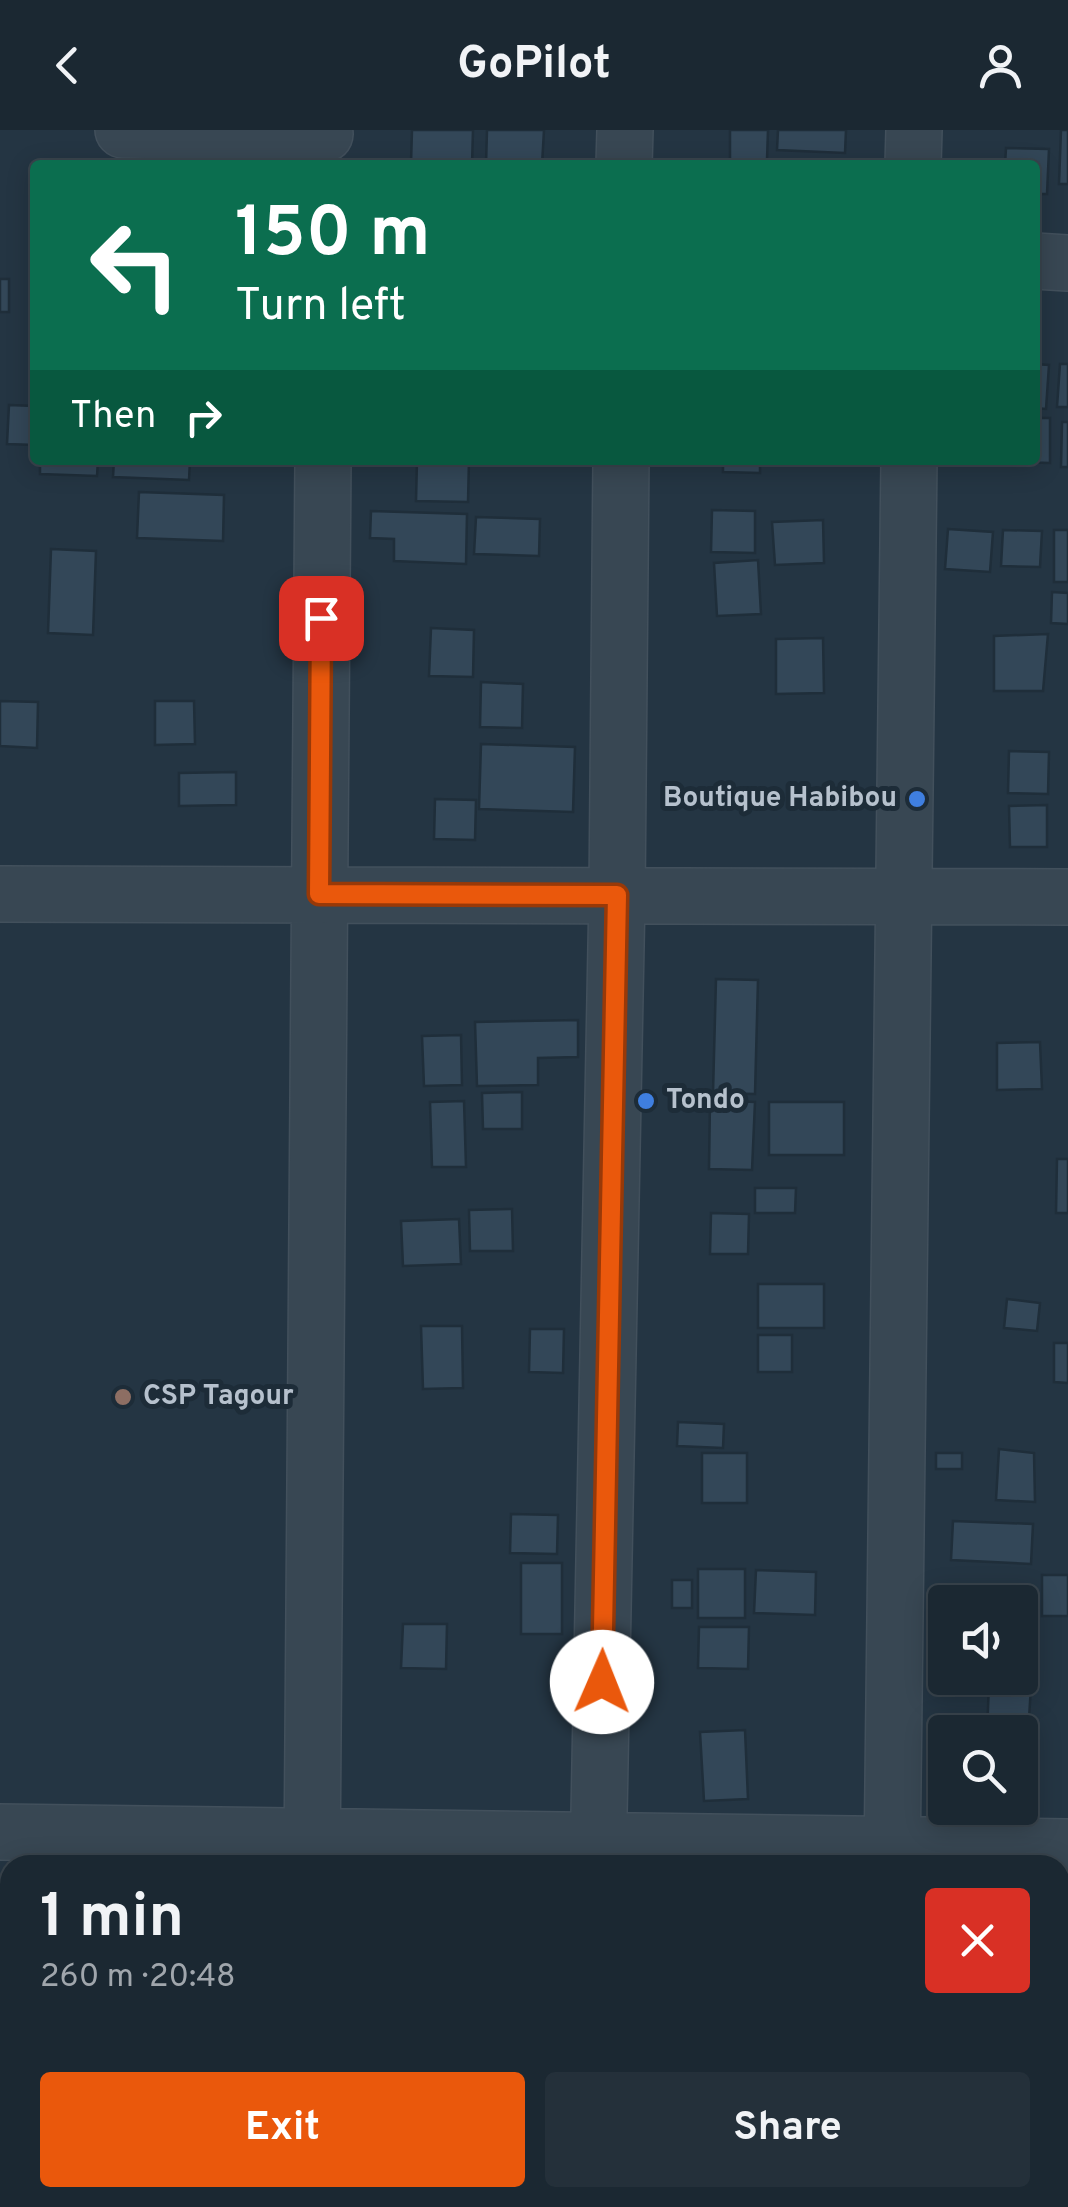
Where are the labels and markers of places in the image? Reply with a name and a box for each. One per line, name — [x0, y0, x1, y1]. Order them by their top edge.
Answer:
pin — [279, 576, 364, 661]
place label: Boutique Habibou — [663, 781, 897, 817]
marker: Boutique Habibou — [906, 788, 928, 810]
place label: Tondo — [666, 1083, 745, 1119]
marker: Tondo — [635, 1090, 657, 1112]
place label: CSP Tagour — [143, 1379, 294, 1415]
marker: CSP Tagour — [112, 1386, 134, 1408]

